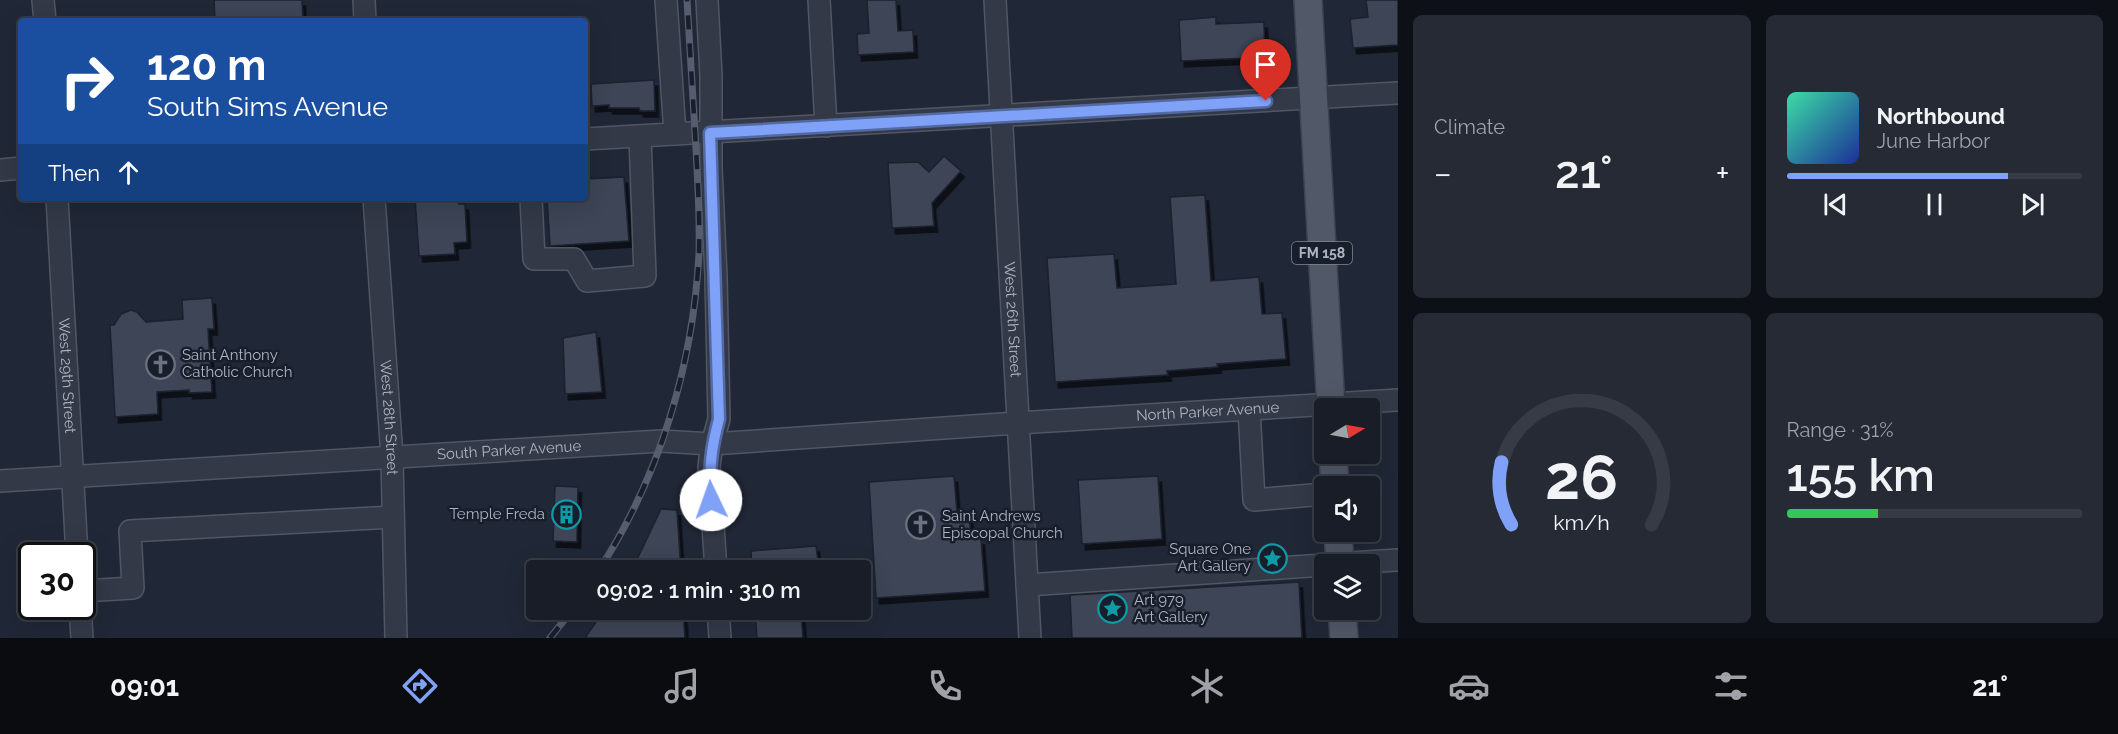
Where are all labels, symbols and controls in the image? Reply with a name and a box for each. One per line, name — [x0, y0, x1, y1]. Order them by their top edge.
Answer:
pin — [1240, 39, 1291, 101]
text: 120 m — [147, 41, 266, 90]
icon: right — [48, 42, 126, 120]
icon: arrive — [1249, 48, 1282, 81]
text: South Sims Avenue — [147, 91, 388, 122]
text: Northbound — [1877, 103, 2005, 129]
text: Climate — [1434, 115, 1505, 139]
text: June Harbor — [1877, 129, 1990, 153]
text: 21° — [1555, 146, 1613, 199]
text: − — [1434, 154, 1452, 193]
text: + — [1716, 154, 1730, 193]
icon: ahead — [112, 156, 145, 189]
text: Then — [48, 160, 100, 186]
icon: previous — [1819, 188, 1852, 221]
icon: pause — [1918, 188, 1951, 221]
icon: next — [2016, 188, 2049, 221]
road number: FM 158 — [1292, 242, 1352, 264]
street label: West 26th Street — [1000, 261, 1025, 378]
street label: West 29th Street — [55, 318, 79, 434]
place label: Saint Anthony Catholic Church — [182, 346, 292, 381]
church icon: Saint Anthony Catholic Church — [145, 348, 177, 380]
street label: West 28th Street — [376, 359, 401, 475]
street label: North Parker Avenue — [1136, 398, 1280, 425]
north arrow — [1314, 398, 1380, 464]
map controls — [1314, 398, 1380, 620]
text: Range · 31% — [1787, 418, 1894, 442]
street label: South Parker Avenue — [436, 437, 582, 464]
text: 26 — [1545, 440, 1618, 514]
text: 155 km — [1787, 449, 1935, 502]
position arrow — [679, 468, 743, 532]
button: sound — [1314, 476, 1380, 542]
building icon: Temple Freda — [550, 498, 582, 530]
place label: Temple Freda — [449, 505, 545, 523]
place label: Saint Andrews Episcopal Church — [942, 507, 1063, 542]
church icon: Saint Andrews Episcopal Church — [905, 509, 937, 541]
text: km/h — [1553, 510, 1610, 535]
place label: Square One Art Gallery — [1169, 540, 1251, 575]
speed limit sign: 30 — [18, 542, 96, 620]
place icon: Square One Art Gallery — [1256, 542, 1288, 574]
button: layers — [1314, 554, 1380, 620]
text: 09:02 · 1 min · 310 m — [596, 577, 801, 603]
place label: Art 979 Art Gallery — [1134, 591, 1208, 626]
place icon: Art 979 Art Gallery — [1097, 593, 1129, 625]
icon: directions — [399, 665, 441, 707]
icon: music — [661, 665, 703, 707]
icon: phone — [924, 665, 966, 707]
icon: climate — [1186, 665, 1228, 707]
icon: car — [1448, 665, 1490, 707]
icon: filters — [1710, 665, 1752, 707]
text: 09:01 — [110, 671, 179, 702]
text: 21° — [1972, 671, 2008, 702]

